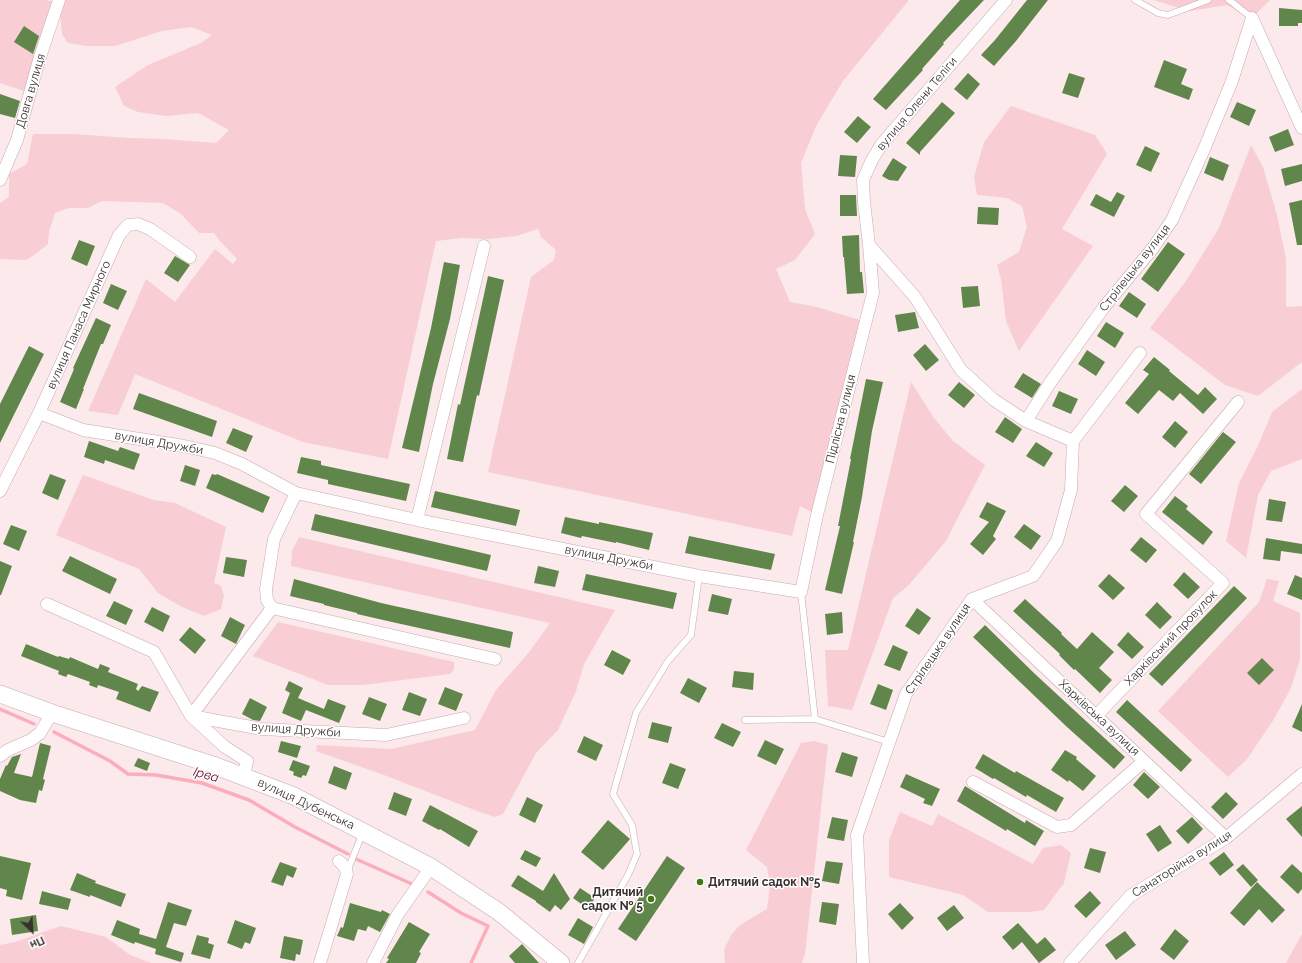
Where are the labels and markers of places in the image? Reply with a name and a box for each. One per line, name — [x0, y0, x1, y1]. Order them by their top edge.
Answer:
place label: Дитячий садок №5 — [708, 875, 820, 889]
marker: Дитячий садок №5 — [695, 877, 705, 887]
place label: Дитячий садок № 5 — [581, 885, 643, 913]
marker: Дитячий садок № 5 — [646, 894, 656, 904]

